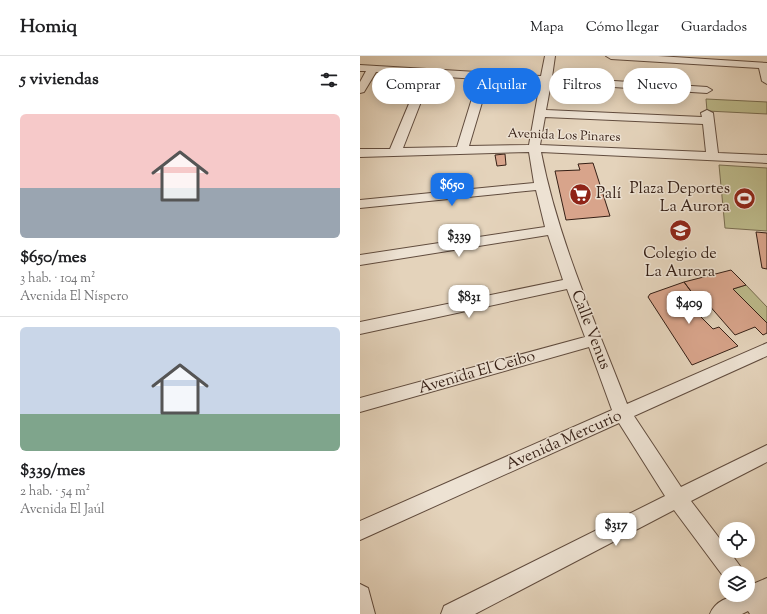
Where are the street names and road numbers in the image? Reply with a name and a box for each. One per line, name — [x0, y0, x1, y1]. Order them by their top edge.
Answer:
street label: Avenida Los Pinares — [507, 125, 621, 147]
street label: Calle Venus — [564, 287, 616, 373]
street label: Avenida El Ceibo — [416, 345, 538, 401]
street label: Avenida Mercurio — [502, 405, 626, 477]

